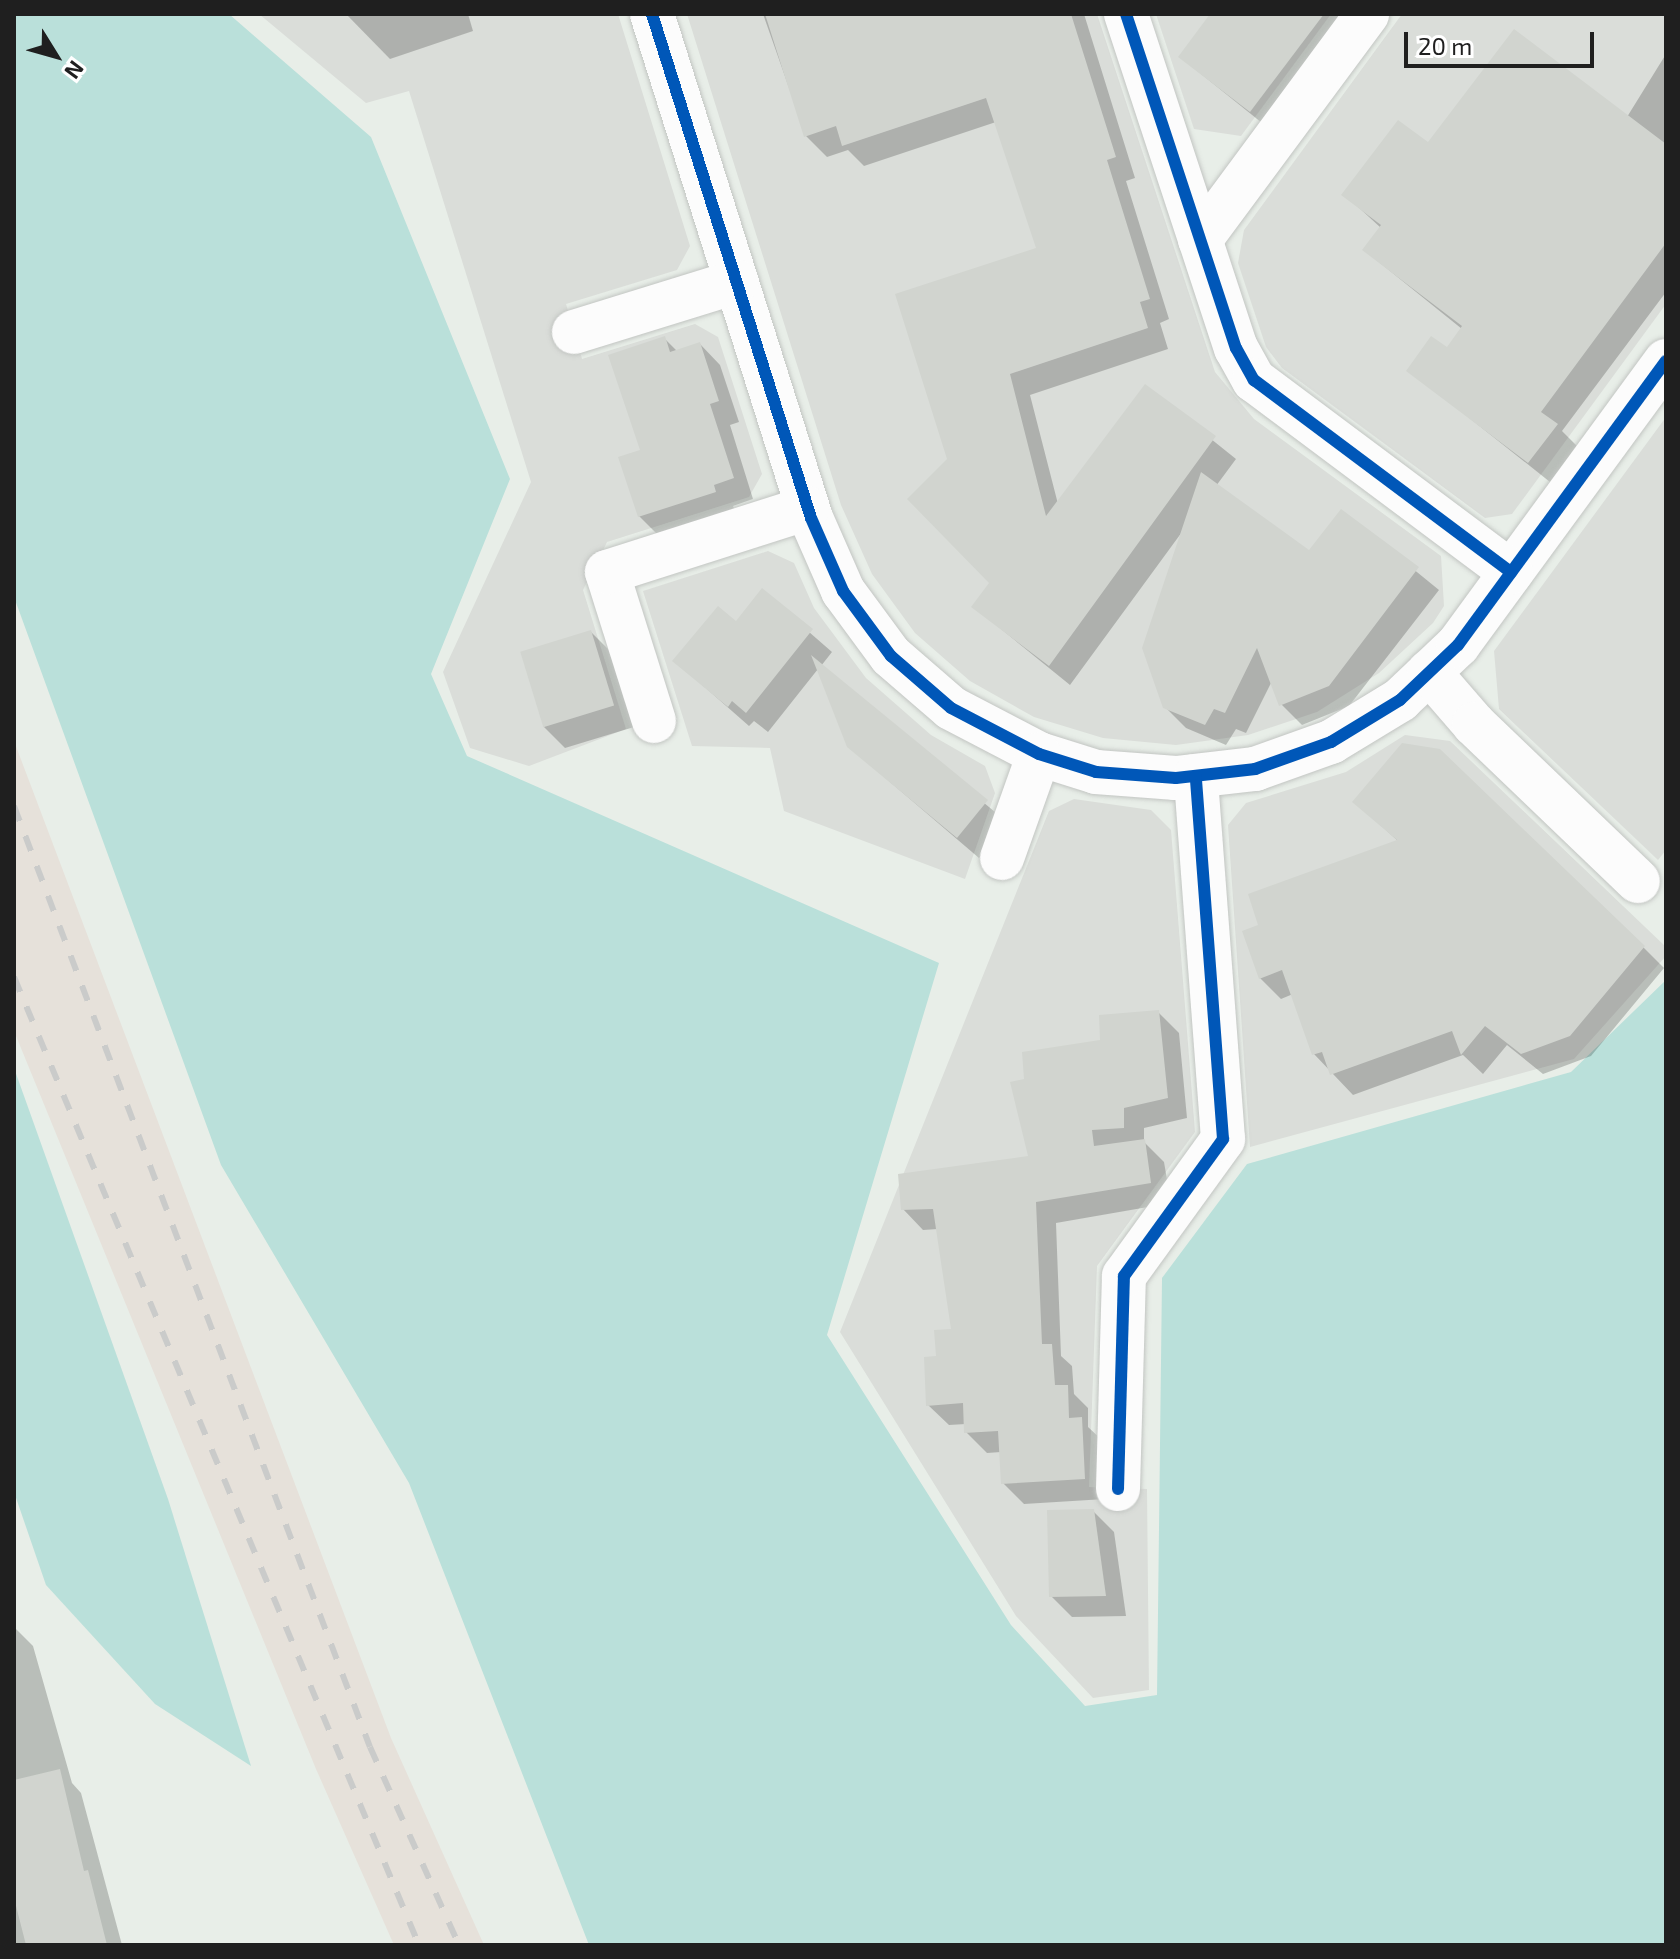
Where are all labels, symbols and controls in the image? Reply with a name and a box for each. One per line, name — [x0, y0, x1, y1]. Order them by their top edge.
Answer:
north arrow — [16, 16, 96, 96]
scale bar — [1408, 16, 1598, 66]
text: 20 m — [1418, 31, 1472, 60]
text: N — [60, 56, 90, 85]

